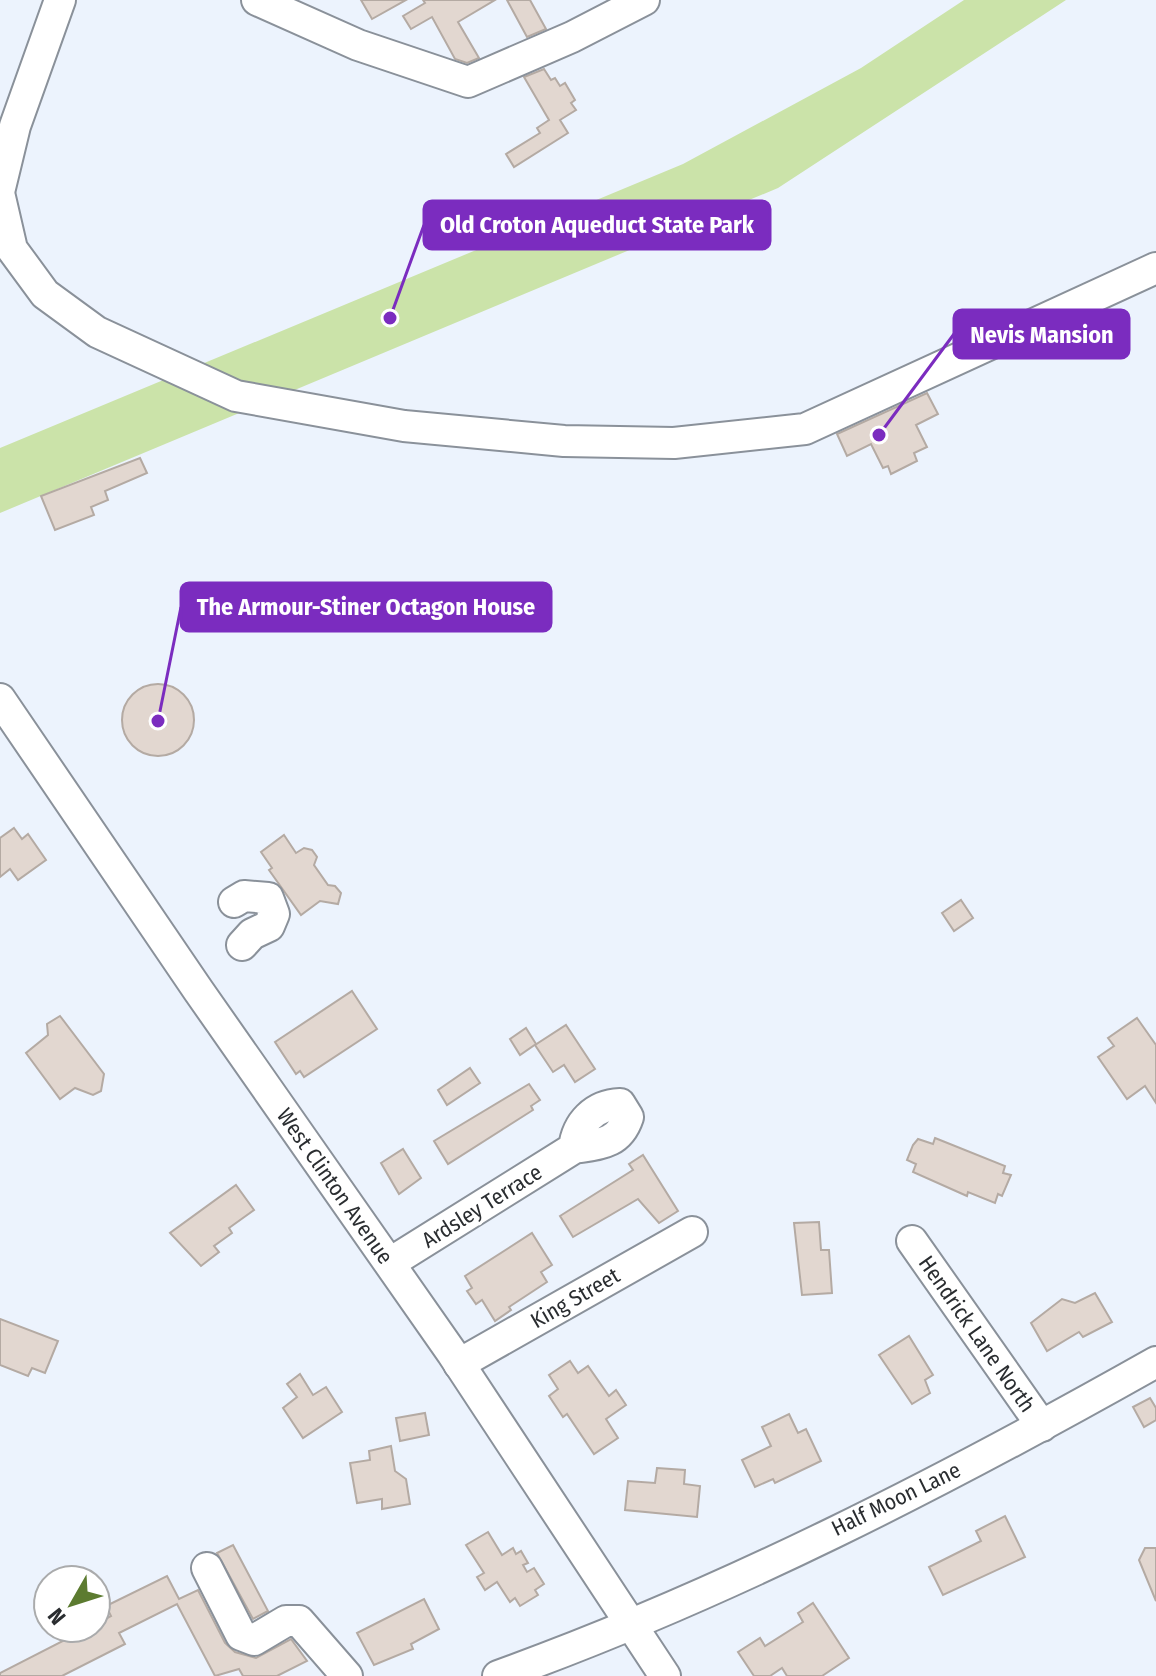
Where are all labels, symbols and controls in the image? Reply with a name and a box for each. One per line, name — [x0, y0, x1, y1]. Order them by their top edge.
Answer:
callout: Old Croton Aqueduct State Park — [424, 201, 770, 249]
text: Old Croton Aqueduct State Park — [440, 211, 755, 239]
callout: Nevis Mansion — [954, 310, 1129, 358]
text: Nevis Mansion — [970, 321, 1114, 349]
callout: The Armour-Stiner Octagon House — [181, 583, 551, 631]
text: The Armour-Stiner Octagon House — [197, 593, 535, 621]
street label: West Clinton Avenue — [271, 1103, 399, 1269]
street label: Ardsley Terrace — [417, 1158, 547, 1254]
street label: Hendrick Lane North — [913, 1250, 1041, 1418]
street label: King Street — [526, 1261, 625, 1334]
street label: Half Moon Lane — [827, 1456, 965, 1542]
north arrow — [32, 1564, 112, 1644]
text: N — [42, 1603, 71, 1630]

